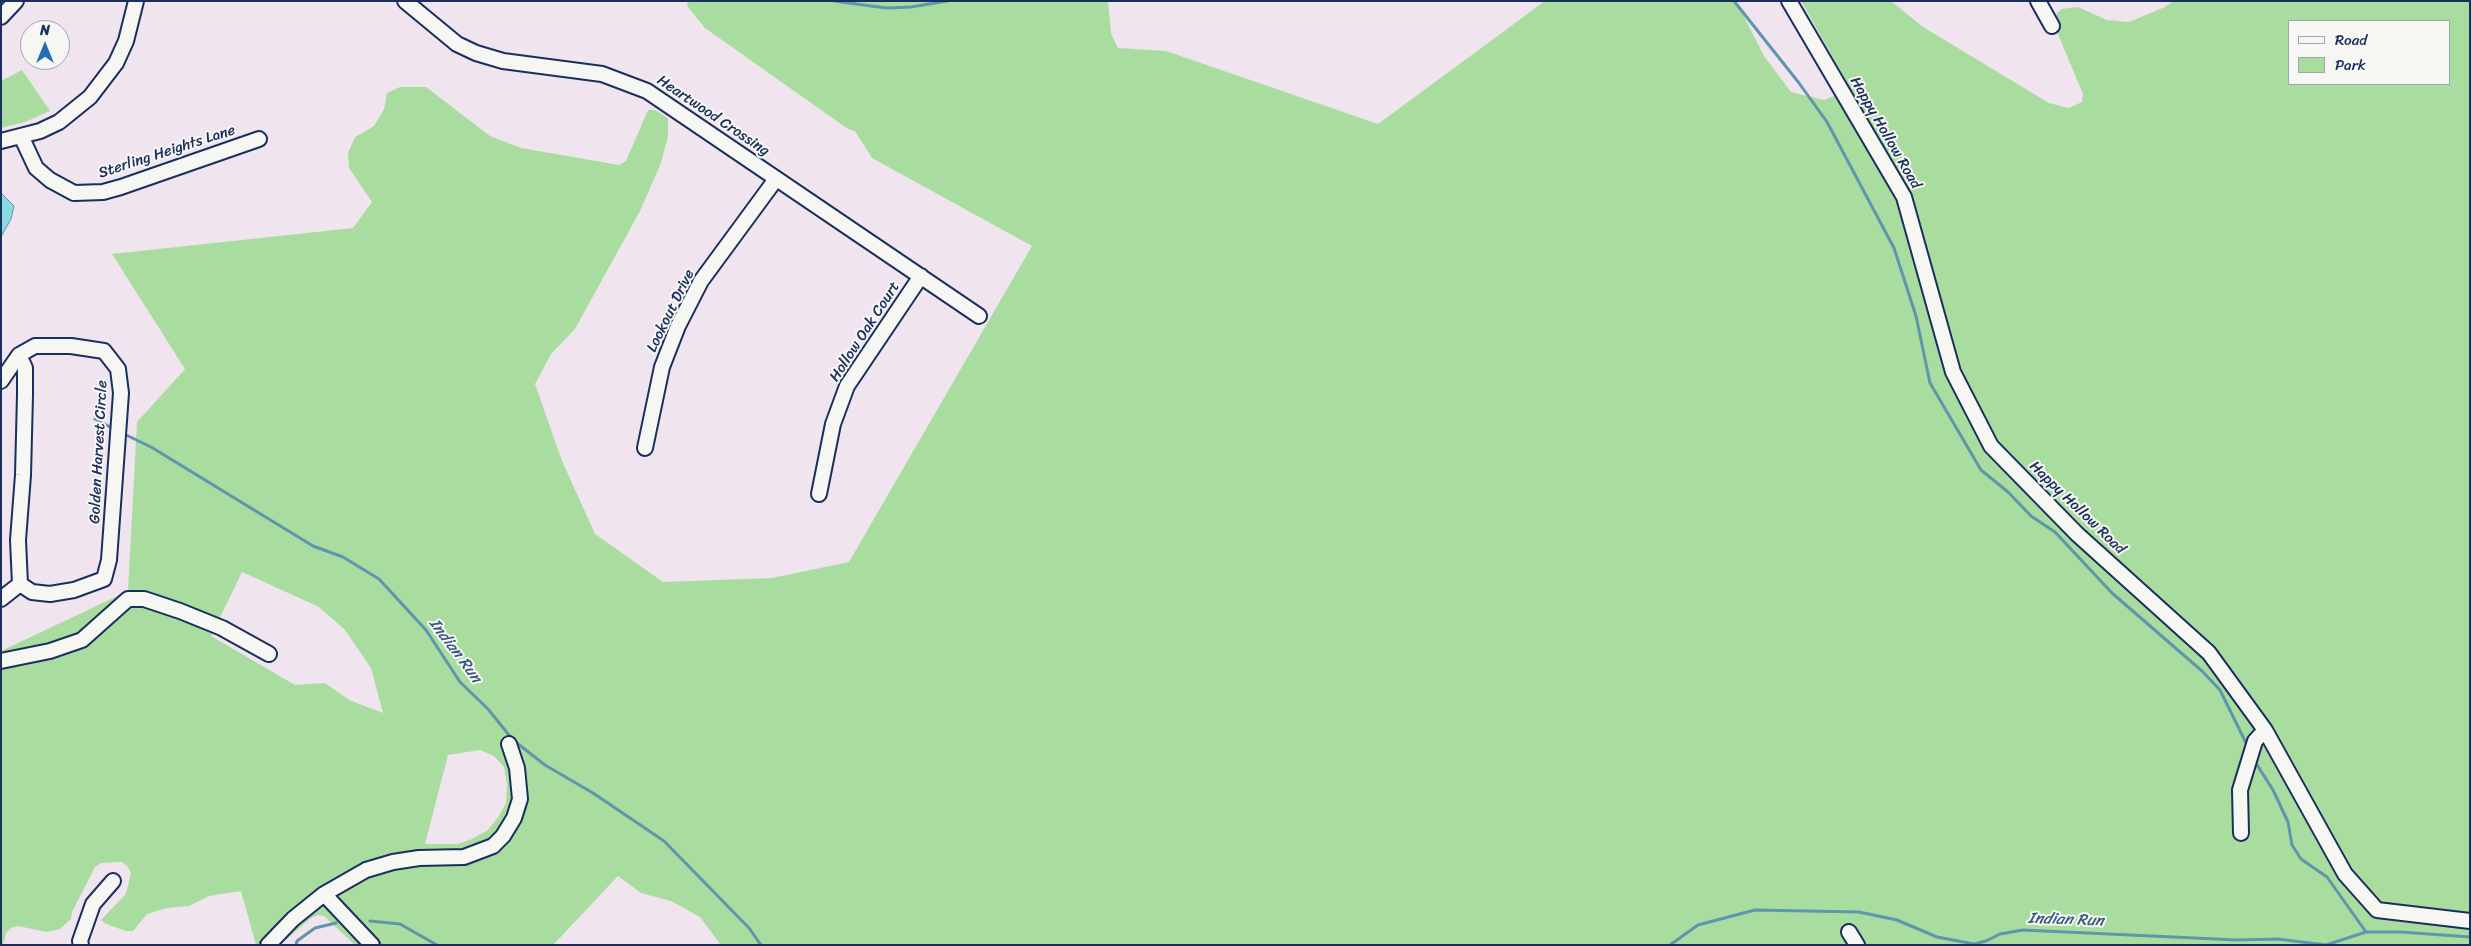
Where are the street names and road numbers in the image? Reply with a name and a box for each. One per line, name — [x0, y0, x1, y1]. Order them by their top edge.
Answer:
street label: Heartwood Crossing — [653, 72, 773, 160]
street label: Happy Hollow Road — [1846, 74, 1924, 192]
street label: Sterling Heights Lane — [96, 121, 238, 183]
street label: Lookout Drive — [643, 267, 699, 355]
street label: Hollow Oak Court — [826, 279, 904, 385]
street label: Golden Harvest Circle — [86, 380, 112, 524]
street label: Happy Hollow Road — [2025, 458, 2129, 558]

